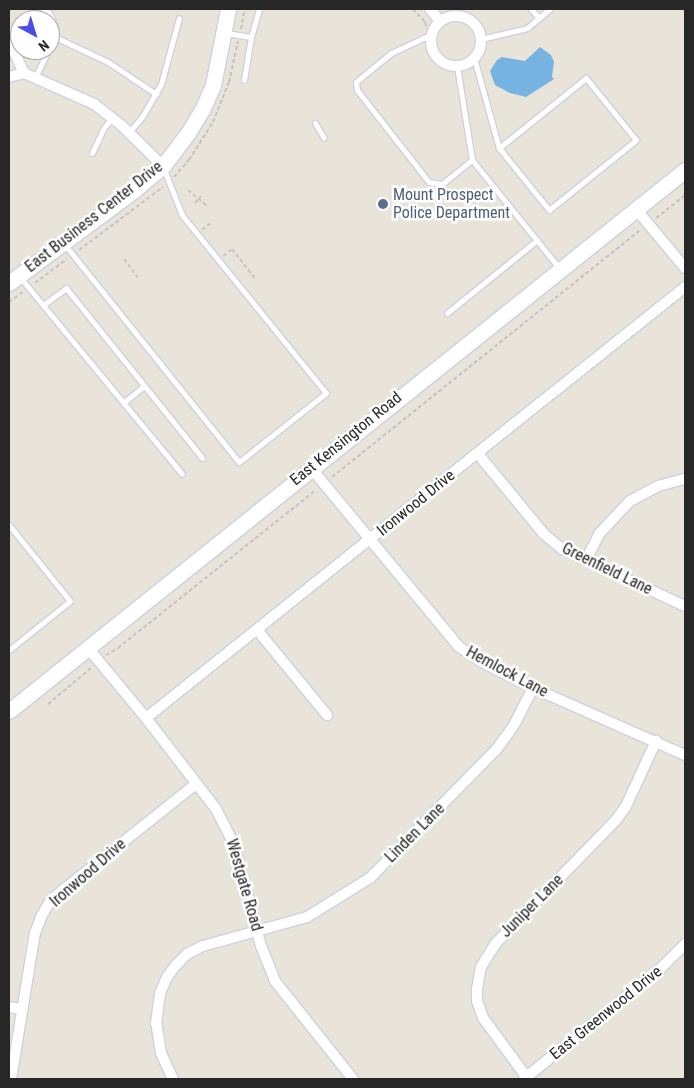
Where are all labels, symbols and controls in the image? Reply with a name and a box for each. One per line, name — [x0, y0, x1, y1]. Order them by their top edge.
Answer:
north arrow — [10, 10, 60, 60]
text: N — [35, 37, 52, 55]
street label: East Business Center Drive — [21, 157, 167, 277]
place label: Mount Prospect Police Department — [393, 185, 510, 223]
marker: Mount Prospect Police Department — [377, 198, 389, 210]
street label: East Kensington Road — [286, 388, 406, 490]
street label: Ironwood Drive — [373, 466, 459, 540]
street label: Greenfield Lane — [559, 539, 655, 599]
street label: Hemlock Lane — [463, 642, 551, 702]
street label: Linden Lane — [381, 799, 449, 867]
street label: Ironwood Drive — [46, 835, 130, 911]
street label: Westgate Road — [222, 837, 266, 933]
street label: Juniper Lane — [496, 870, 568, 942]
street label: East Greenwood Drive — [546, 962, 666, 1064]

